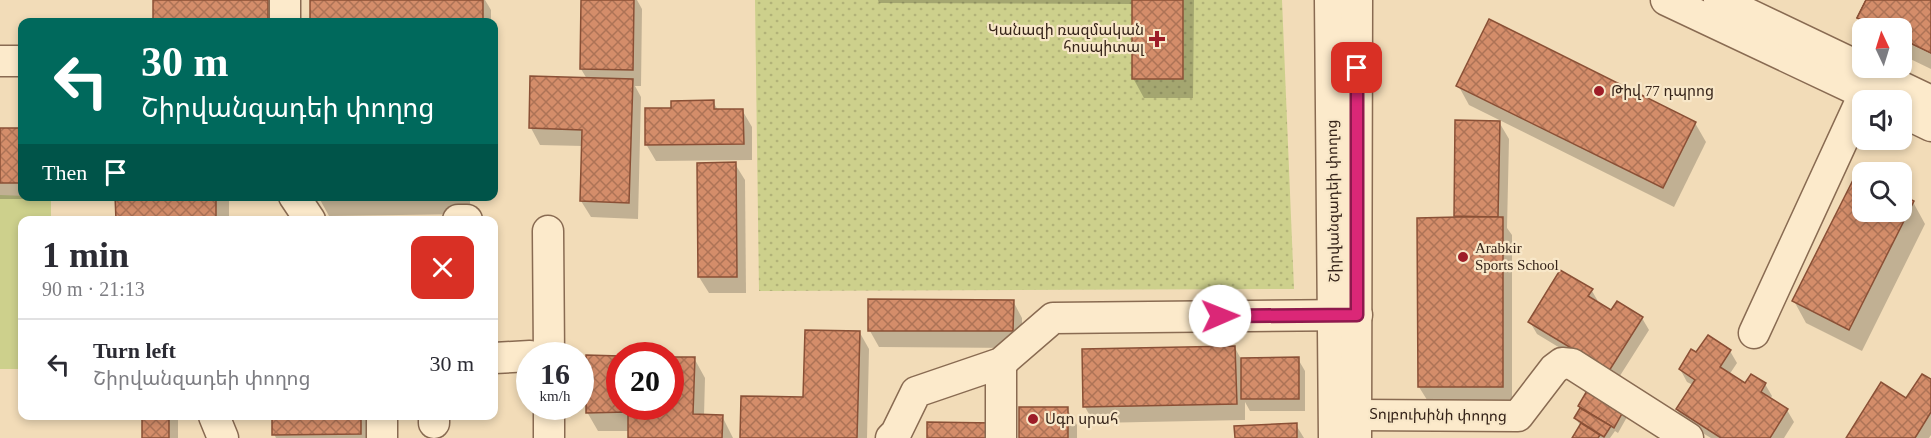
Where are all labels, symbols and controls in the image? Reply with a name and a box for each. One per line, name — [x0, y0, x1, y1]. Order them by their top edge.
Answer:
north arrow — [1852, 18, 1912, 78]
map controls — [1852, 18, 1912, 222]
place label: Կանազի ռազմական հոսպիտալ — [988, 22, 1145, 56]
marker: Կանազի ռազմական հոսպիտալ — [1148, 30, 1166, 48]
text: 30 m — [141, 39, 229, 85]
icon: left — [42, 42, 120, 120]
pin — [1331, 42, 1382, 93]
icon: arrive — [1340, 51, 1373, 84]
place label: Թիվ 77 դպրոց — [1611, 83, 1714, 100]
marker: Թիվ 77 դպրոց — [1592, 84, 1606, 98]
button: sound — [1852, 90, 1912, 150]
text: Շիրվանզադեի փողոց — [141, 93, 434, 123]
street label: Շիրվանզադեի փողոց — [1324, 119, 1343, 283]
icon: arrive — [99, 156, 132, 189]
text: Then — [42, 160, 87, 185]
button: search — [1852, 162, 1912, 222]
text: 1 min — [42, 235, 129, 275]
button: close — [411, 236, 474, 299]
place label: Arabkir Sports School — [1475, 240, 1559, 273]
marker: Arabkir Sports School — [1456, 250, 1470, 264]
text: 90 m · 21:13 — [42, 278, 145, 300]
position arrow — [1188, 284, 1252, 348]
text: Turn left — [93, 338, 176, 363]
speed limit sign: 20 — [606, 342, 684, 420]
icon: left — [42, 348, 75, 381]
text: 30 m — [429, 351, 474, 376]
text: 16 — [540, 357, 570, 390]
text: Շիրվանզադեի փողոց — [93, 367, 310, 389]
text: km/h — [540, 388, 570, 404]
street label: Տոլբուխինի փողոց — [1369, 406, 1507, 425]
place label: Սգո սրահ — [1045, 411, 1118, 428]
marker: Սգո սրահ — [1026, 412, 1040, 426]

